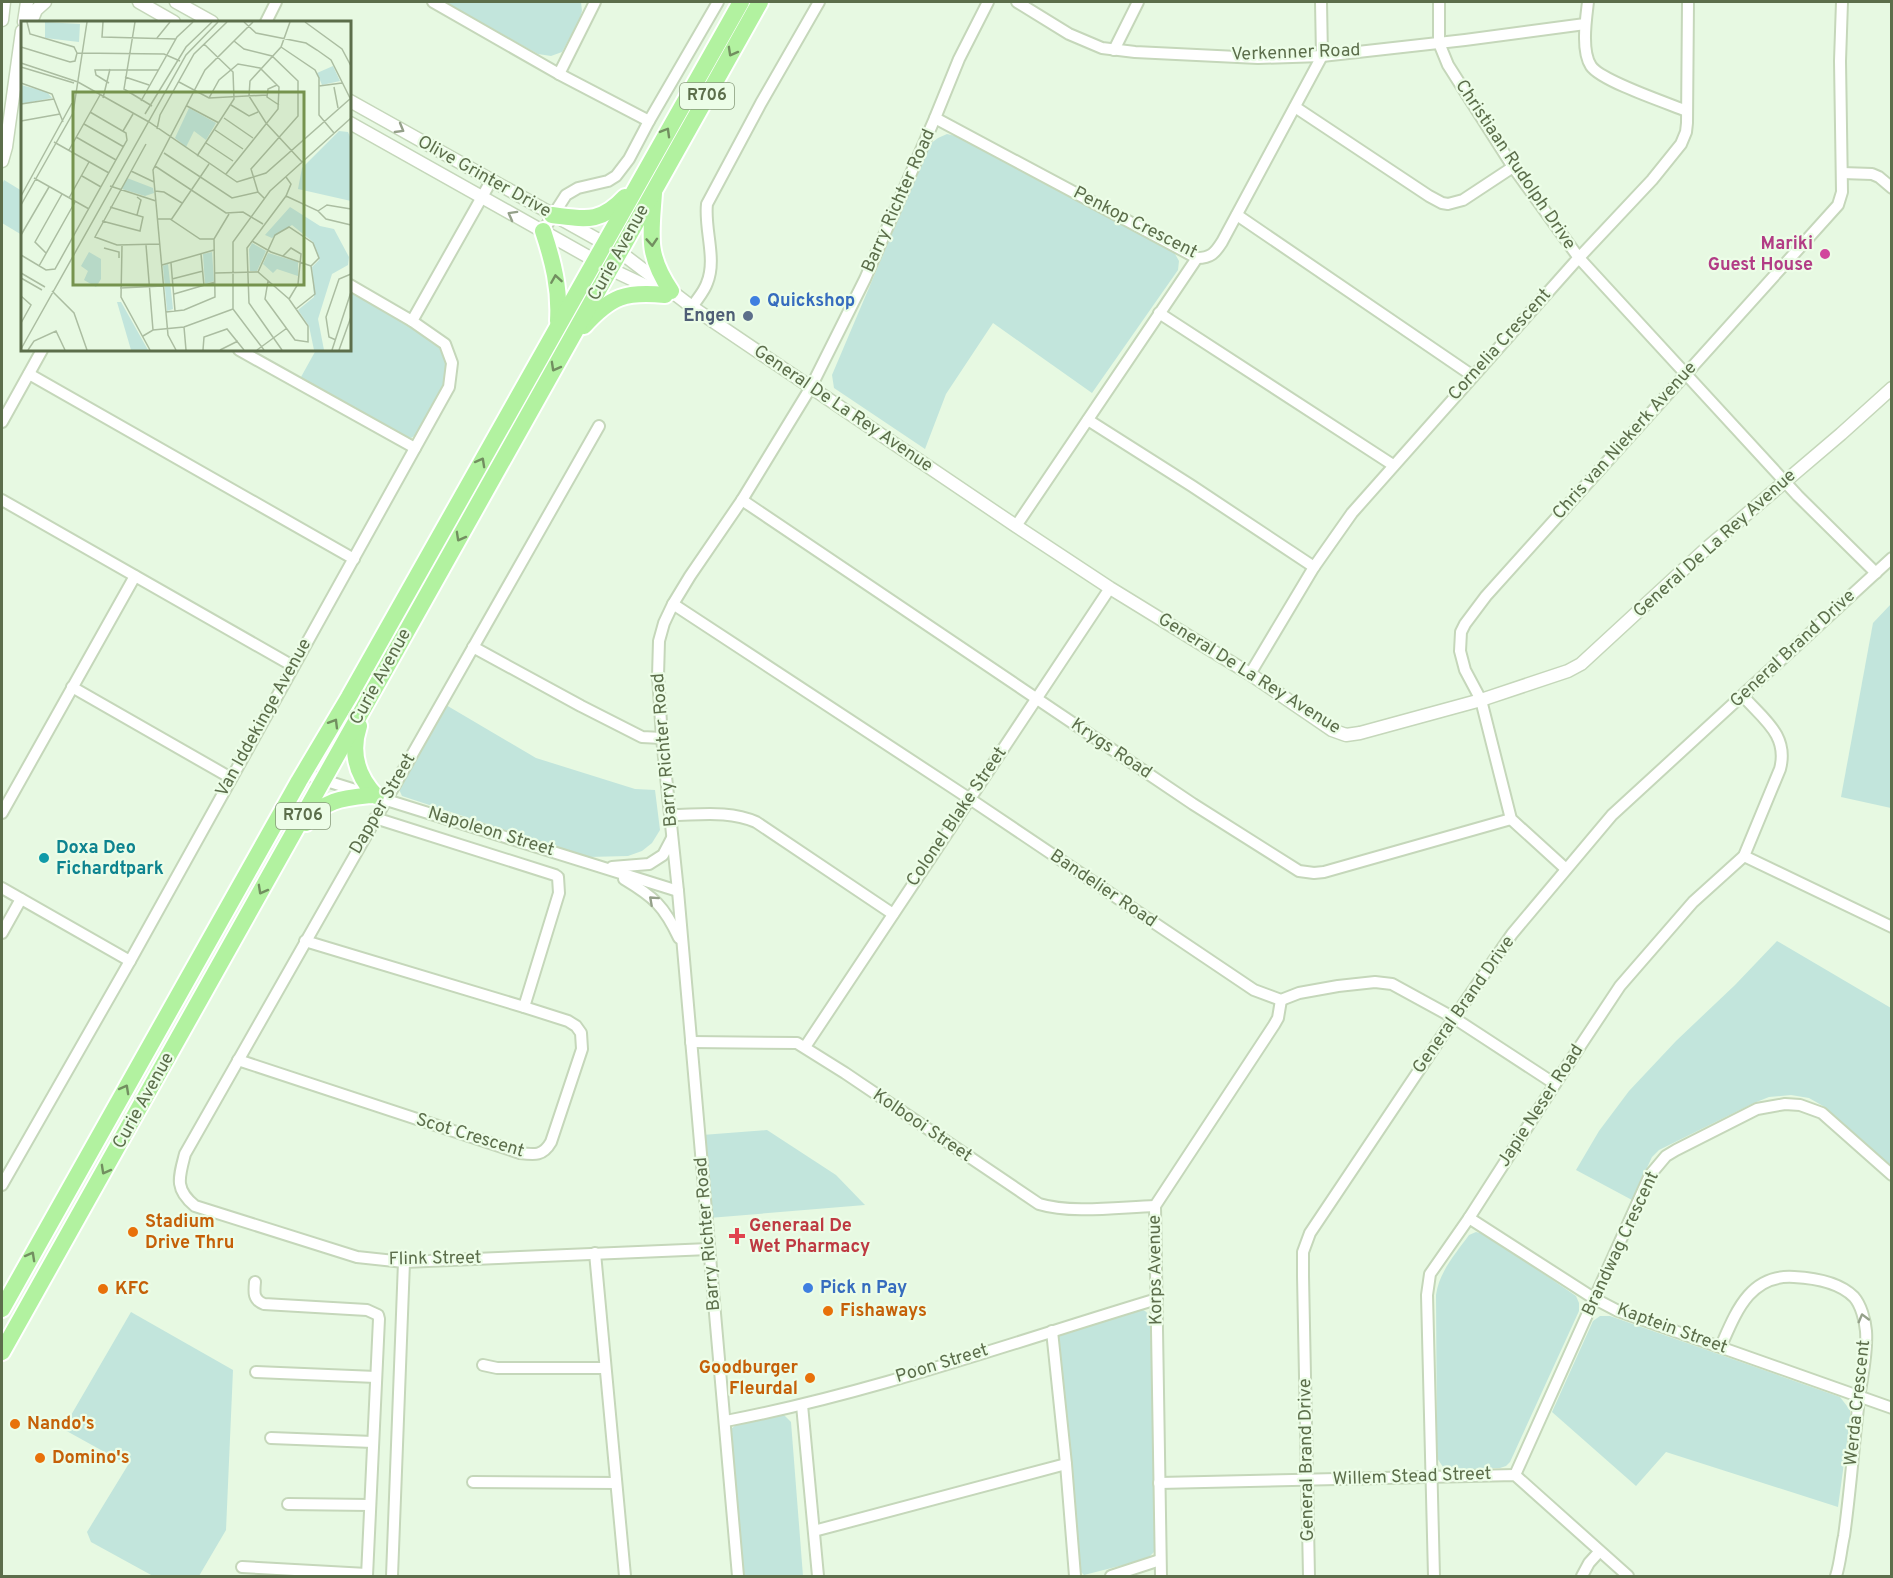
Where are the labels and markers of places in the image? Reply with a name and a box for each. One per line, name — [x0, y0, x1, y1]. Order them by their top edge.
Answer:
place label: Mariki Guest House — [1708, 233, 1813, 277]
marker: Mariki Guest House — [1818, 247, 1832, 261]
place label: Quickshop — [767, 290, 855, 313]
marker: Quickshop — [748, 294, 762, 308]
place label: Engen — [683, 305, 736, 328]
marker: Engen — [741, 309, 755, 323]
place label: Doxa Deo Fichardtpark — [56, 837, 164, 881]
marker: Doxa Deo Fichardtpark — [37, 851, 51, 865]
place label: Stadium Drive Thru — [145, 1211, 234, 1255]
place label: Generaal De Wet Pharmacy — [749, 1215, 870, 1259]
marker: Stadium Drive Thru — [126, 1225, 140, 1239]
marker: Generaal De Wet Pharmacy — [730, 1229, 744, 1243]
place label: Pick n Pay — [820, 1277, 907, 1300]
place label: KFC — [115, 1278, 149, 1301]
marker: Pick n Pay — [801, 1281, 815, 1295]
marker: KFC — [96, 1282, 110, 1296]
place label: Fishaways — [840, 1300, 927, 1323]
marker: Fishaways — [821, 1304, 835, 1318]
place label: Goodburger Fleurdal — [699, 1357, 798, 1401]
marker: Goodburger Fleurdal — [803, 1371, 817, 1385]
place label: Nando's — [27, 1413, 95, 1436]
marker: Nando's — [8, 1417, 22, 1431]
place label: Domino's — [52, 1447, 130, 1470]
marker: Domino's — [33, 1451, 47, 1465]

